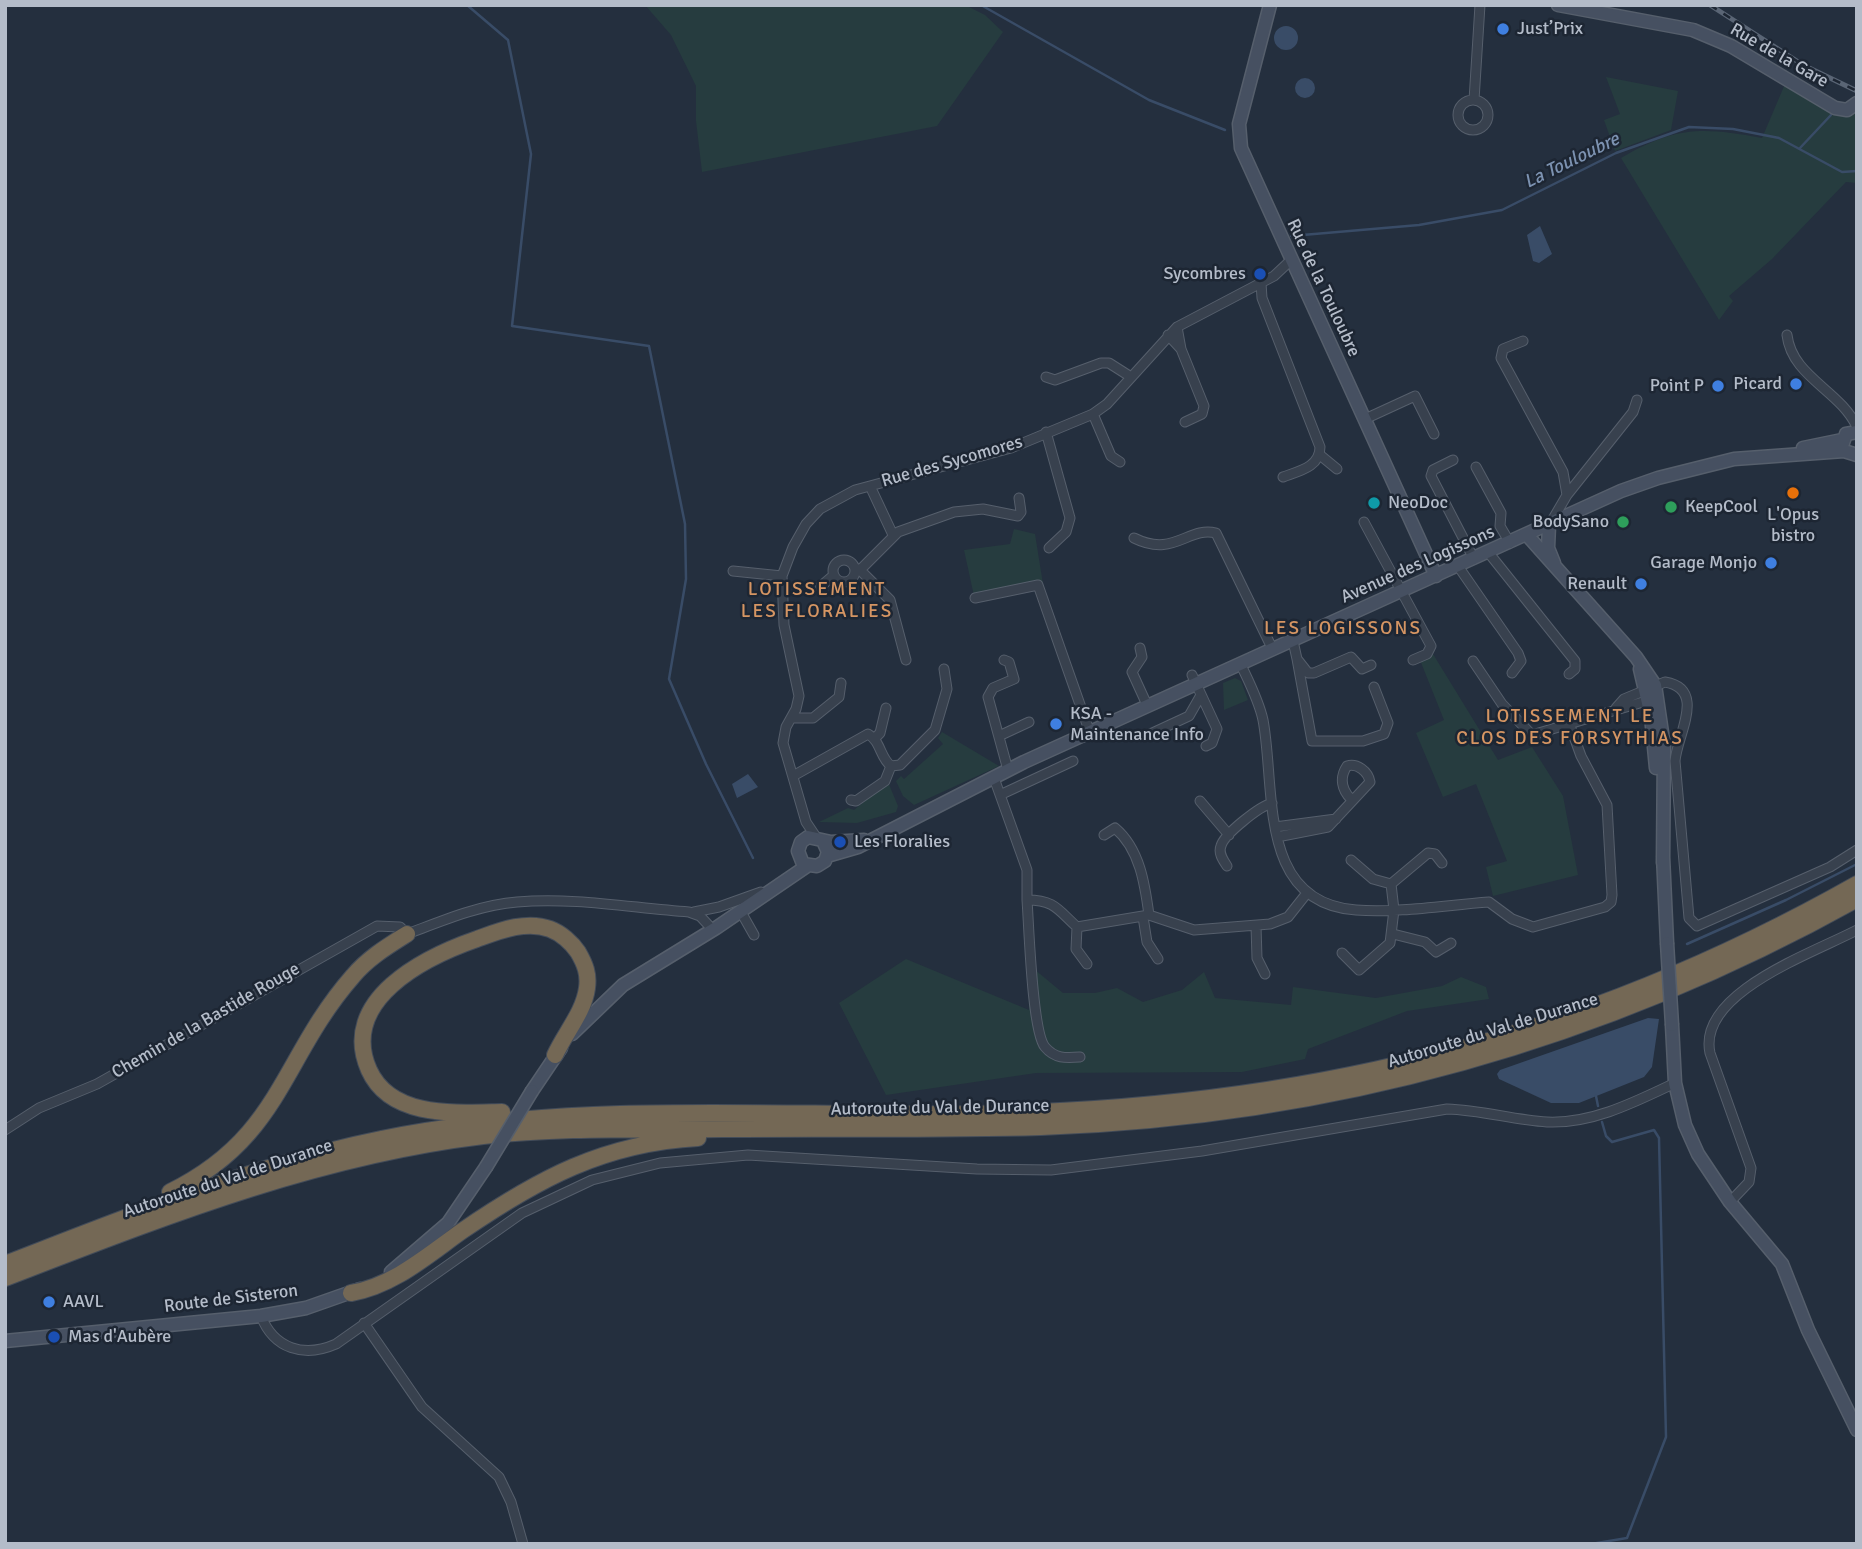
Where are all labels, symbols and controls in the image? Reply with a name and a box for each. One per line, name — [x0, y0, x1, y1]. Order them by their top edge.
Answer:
place label: Just’Prix — [1517, 18, 1583, 40]
street label: Rue de la Gare — [1726, 19, 1832, 93]
marker: Just’Prix — [1495, 21, 1511, 37]
water label: La Touloubre — [1521, 128, 1623, 194]
street label: Rue de la Touloubre — [1282, 216, 1364, 360]
place label: Sycombres — [1163, 263, 1246, 285]
marker: Sycombres — [1252, 266, 1268, 282]
place label: Picard — [1733, 373, 1782, 395]
place label: Point P — [1650, 375, 1704, 397]
marker: Picard — [1788, 376, 1804, 392]
marker: Point P — [1710, 378, 1726, 394]
street label: Rue des Sycomores — [879, 431, 1025, 493]
marker: L'Opus bistro — [1785, 485, 1801, 501]
place label: NeoDoc — [1388, 492, 1448, 514]
marker: NeoDoc — [1366, 495, 1382, 511]
place label: KeepCool — [1685, 496, 1758, 518]
marker: KeepCool — [1663, 499, 1679, 515]
place label: L'Opus bistro — [1767, 504, 1819, 546]
place label: BodySano — [1532, 511, 1609, 533]
marker: BodySano — [1615, 514, 1631, 530]
street label: Avenue des Logissons — [1338, 521, 1498, 609]
place label: Garage Monjo — [1650, 552, 1757, 574]
marker: Garage Monjo — [1763, 555, 1779, 571]
place label: Renault — [1567, 573, 1627, 595]
marker: Renault — [1633, 576, 1649, 592]
district label: LOTISSEMENT LES FLORALIES — [742, 579, 892, 623]
district label: LES LOGISSONS — [1266, 618, 1420, 640]
place label: KSA - Maintenance Info — [1070, 703, 1204, 746]
district label: LOTISSEMENT LE CLOS DES FORSYTHIAS — [1459, 706, 1681, 750]
marker: KSA - Maintenance Info — [1048, 716, 1064, 732]
place label: Les Floralies — [854, 831, 950, 853]
marker: Les Floralies — [832, 834, 848, 850]
street label: Chemin de la Bastide Rouge — [108, 958, 304, 1084]
street label: Autoroute du Val de Durance — [1385, 989, 1601, 1073]
street label: Autoroute du Val de Durance — [830, 1095, 1050, 1121]
street label: Autoroute du Val de Durance — [121, 1135, 335, 1223]
street label: Route de Sisteron — [163, 1280, 299, 1318]
place label: AAVL — [63, 1291, 104, 1313]
marker: AAVL — [41, 1294, 57, 1310]
place label: Mas d'Aubère — [68, 1326, 171, 1348]
marker: Mas d'Aubère — [46, 1329, 62, 1345]

